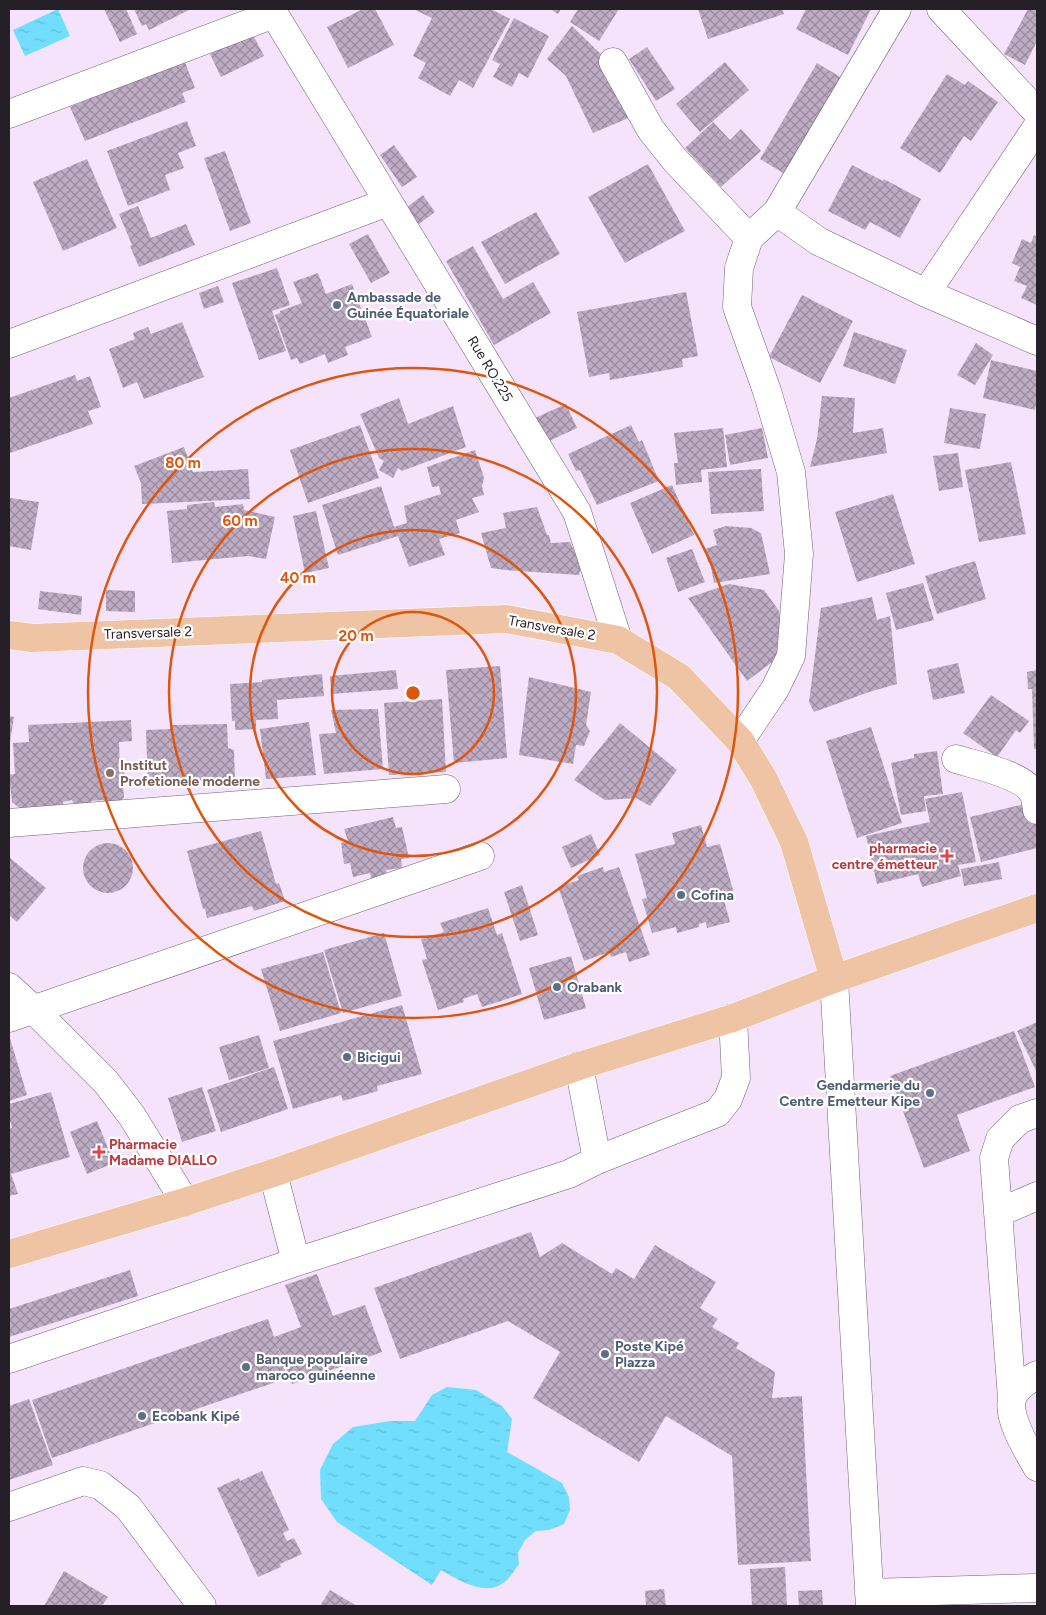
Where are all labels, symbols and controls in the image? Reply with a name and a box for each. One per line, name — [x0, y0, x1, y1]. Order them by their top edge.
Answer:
place label: Ambassade de Guinée Équatoriale — [347, 289, 469, 322]
marker: Ambassade de Guinée Équatoriale — [331, 299, 343, 311]
street label: Rue RO.225 — [464, 333, 516, 405]
text: 80 m — [165, 454, 201, 472]
text: 60 m — [222, 512, 258, 530]
text: 40 m — [280, 569, 316, 587]
street label: Transversale 2 — [507, 612, 597, 644]
street label: Transversale 2 — [104, 623, 192, 643]
text: 20 m — [338, 627, 374, 645]
centre of rings — [404, 684, 422, 702]
place label: Institut Profetionele moderne — [120, 757, 260, 790]
marker: Institut Profetionele moderne — [104, 767, 116, 779]
place label: pharmacie centre émetteur — [832, 840, 938, 873]
marker: pharmacie centre émetteur — [941, 850, 953, 862]
place label: Cofina — [691, 887, 734, 904]
marker: Cofina — [675, 889, 687, 901]
place label: Orabank — [567, 979, 623, 996]
marker: Orabank — [551, 981, 563, 993]
place label: Bicigui — [357, 1049, 401, 1066]
marker: Bicigui — [341, 1051, 353, 1063]
place label: Gendarmerie du Centre Emetteur Kipe — [779, 1077, 920, 1110]
marker: Gendarmerie du Centre Emetteur Kipe — [924, 1087, 936, 1099]
place label: Pharmacie Madame DIALLO — [109, 1136, 217, 1169]
marker: Pharmacie Madame DIALLO — [93, 1146, 105, 1158]
place label: Poste Kipé Plazza — [615, 1338, 684, 1371]
marker: Poste Kipé Plazza — [599, 1348, 611, 1360]
place label: Banque populaire maroco guinéenne — [256, 1351, 376, 1384]
marker: Banque populaire maroco guinéenne — [240, 1361, 252, 1373]
place label: Ecobank Kipé — [152, 1408, 240, 1425]
marker: Ecobank Kipé — [136, 1410, 148, 1422]

